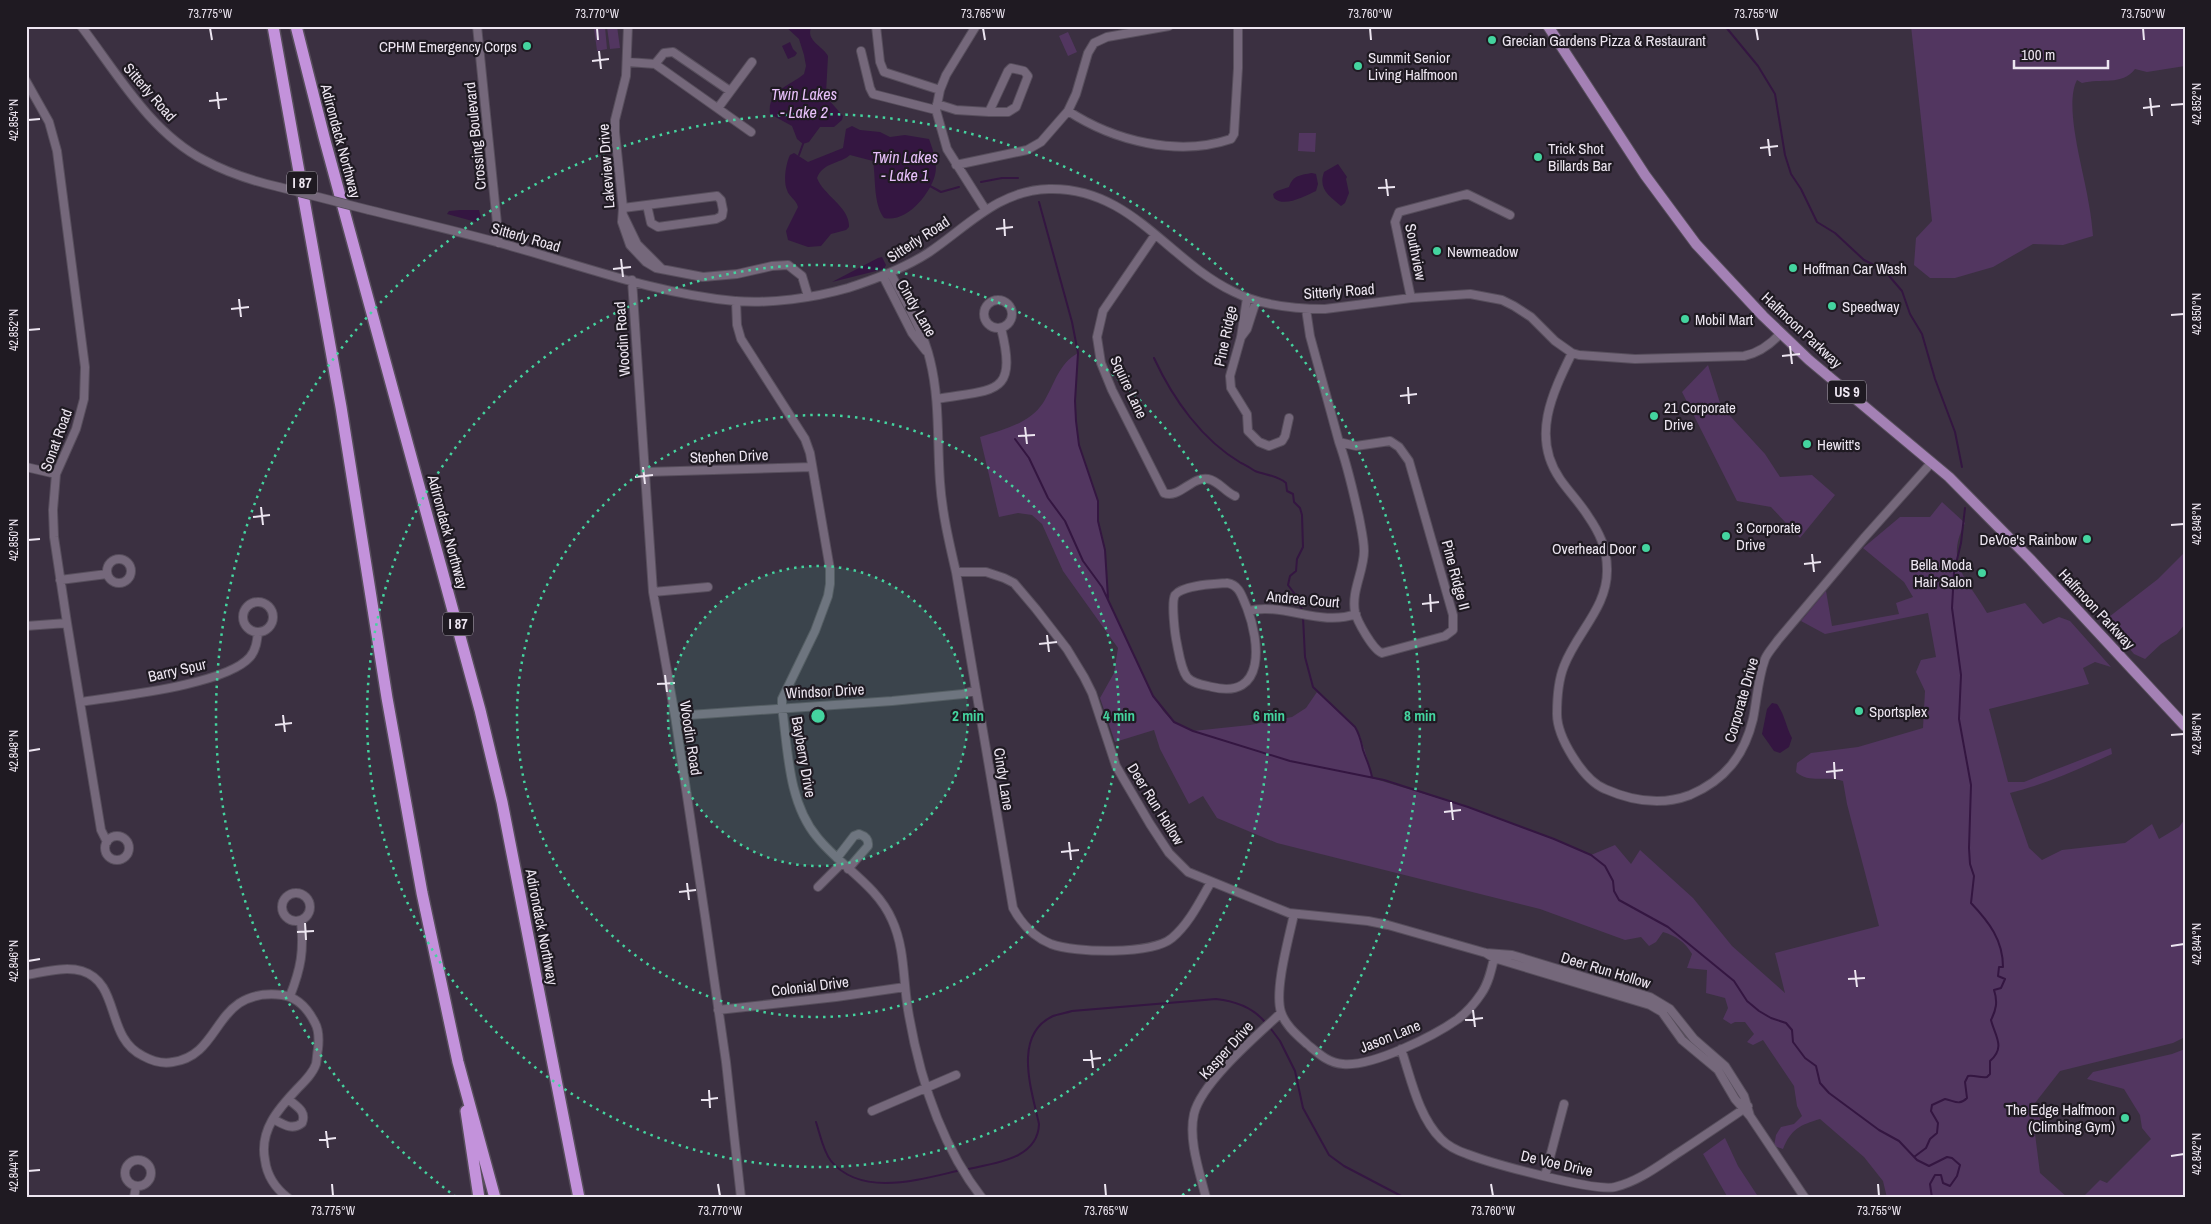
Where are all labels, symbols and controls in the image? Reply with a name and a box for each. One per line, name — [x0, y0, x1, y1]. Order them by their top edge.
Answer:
text: 73.775°W — [188, 6, 233, 22]
text: 73.770°W — [575, 6, 620, 22]
text: 73.765°W — [961, 6, 1006, 22]
text: 73.760°W — [1348, 6, 1393, 22]
text: 73.755°W — [1734, 6, 1779, 22]
text: 73.750°W — [2121, 6, 2166, 22]
place label: Grecian Gardens Pizza & Restaurant — [1502, 30, 1706, 51]
marker: Grecian Gardens Pizza & Restaurant — [1486, 34, 1498, 46]
place label: CPHM Emergency Corps — [379, 36, 517, 57]
scale bar — [2014, 38, 2107, 70]
marker: CPHM Emergency Corps — [521, 40, 533, 52]
text: 100 m — [2021, 44, 2055, 65]
place label: Summit Senior Living Halfmoon — [1368, 47, 1458, 85]
street label: Sitterly Road — [119, 58, 181, 126]
marker: Summit Senior Living Halfmoon — [1352, 60, 1364, 72]
street label: Adirondack Northway — [315, 81, 367, 201]
street label: Crossing Boulevard — [459, 81, 491, 191]
water label: Twin Lakes - Lake 2 — [771, 83, 838, 123]
text: 42.852°N — [2189, 83, 2205, 125]
text: 42.854°N — [6, 99, 22, 141]
street label: Lakeview Drive — [593, 123, 619, 209]
place label: Trick Shot Billards Bar — [1548, 138, 1612, 176]
water label: Twin Lakes - Lake 1 — [872, 146, 939, 186]
marker: Trick Shot Billards Bar — [1532, 151, 1544, 163]
road number: I 87 — [287, 172, 317, 194]
street label: Sitterly Road — [882, 211, 954, 267]
street label: Sitterly Road — [489, 217, 563, 257]
street label: Southview — [1400, 222, 1432, 282]
place label: Newmeadow — [1447, 241, 1518, 262]
marker: Newmeadow — [1431, 245, 1443, 257]
place label: Hoffman Car Wash — [1803, 258, 1907, 279]
marker: Hoffman Car Wash — [1787, 262, 1799, 274]
street label: Cindy Lane — [892, 276, 942, 341]
street label: Sitterly Road — [1303, 278, 1375, 304]
street label: Halfmoon Parkway — [1757, 287, 1848, 373]
text: 42.850°N — [2189, 293, 2205, 335]
place label: Speedway — [1842, 296, 1900, 317]
marker: Speedway — [1826, 300, 1838, 312]
street label: Woodin Road — [609, 301, 635, 377]
street label: Pine Ridge — [1208, 304, 1242, 368]
text: 42.852°N — [6, 309, 22, 351]
place label: Mobil Mart — [1695, 309, 1754, 330]
marker: Mobil Mart — [1679, 313, 1691, 325]
street label: Squire Lane — [1105, 352, 1153, 422]
road number: US 9 — [1828, 381, 1866, 404]
place label: 21 Corporate Drive — [1664, 397, 1736, 435]
street label: Sonat Road — [35, 406, 77, 474]
marker: 21 Corporate Drive — [1648, 410, 1660, 422]
place label: Hewitt's — [1817, 434, 1860, 455]
marker: Hewitt's — [1801, 438, 1813, 450]
street label: Stephen Drive — [689, 444, 769, 468]
street label: Adirondack Northway — [422, 472, 474, 592]
text: 42.848°N — [2189, 503, 2205, 545]
place label: 3 Corporate Drive — [1736, 517, 1801, 555]
text: 42.850°N — [6, 519, 22, 561]
place label: DeVoe's Rainbow — [1980, 529, 2077, 550]
marker: 3 Corporate Drive — [1720, 530, 1732, 542]
marker: DeVoe's Rainbow — [2081, 533, 2093, 545]
street label: Pine Ridge II — [1437, 538, 1475, 612]
place label: Overhead Door — [1552, 538, 1636, 559]
marker: Overhead Door — [1640, 542, 1652, 554]
place label: Bella Moda Hair Salon — [1910, 554, 1972, 592]
street label: Halfmoon Parkway — [2054, 564, 2140, 655]
marker: Bella Moda Hair Salon — [1976, 567, 1988, 579]
street label: Andrea Court — [1265, 585, 1341, 613]
road number: I 87 — [443, 612, 473, 636]
street label: Barry Spur — [146, 653, 208, 687]
street label: Corporate Drive — [1719, 655, 1763, 745]
street label: Windsor Drive — [785, 678, 865, 704]
street label: Woodin Road — [675, 699, 707, 777]
place label: Sportsplex — [1869, 701, 1928, 722]
text: 2 min — [952, 705, 984, 726]
text: 4 min — [1103, 705, 1135, 726]
text: 6 min — [1253, 705, 1285, 726]
text: 8 min — [1404, 705, 1436, 726]
marker: Sportsplex — [1853, 705, 1865, 717]
centre of rings — [809, 707, 827, 725]
text: 42.846°N — [2189, 713, 2205, 755]
street label: Bayberry Drive — [787, 715, 821, 799]
text: 42.848°N — [6, 730, 22, 772]
street label: Cindy Lane — [989, 746, 1019, 812]
street label: Deer Run Hollow — [1122, 759, 1190, 849]
street label: Adirondack Northway — [520, 866, 564, 988]
text: 42.844°N — [2189, 923, 2205, 965]
text: 42.846°N — [6, 940, 22, 982]
street label: Deer Run Hollow — [1558, 946, 1654, 994]
street label: Colonial Drive — [770, 971, 850, 1001]
street label: Jason Lane — [1357, 1014, 1424, 1058]
street label: Kasper Drive — [1194, 1016, 1258, 1084]
place label: The Edge Halfmoon (Climbing Gym) — [2006, 1099, 2115, 1137]
marker: The Edge Halfmoon (Climbing Gym) — [2119, 1112, 2131, 1124]
text: 42.842°N — [2189, 1133, 2205, 1175]
street label: De Voe Drive — [1519, 1145, 1595, 1181]
text: 42.844°N — [6, 1150, 22, 1192]
text: 73.775°W — [311, 1203, 356, 1219]
text: 73.770°W — [698, 1203, 743, 1219]
text: 73.765°W — [1084, 1203, 1129, 1219]
text: 73.760°W — [1471, 1203, 1516, 1219]
text: 73.755°W — [1857, 1203, 1902, 1219]

